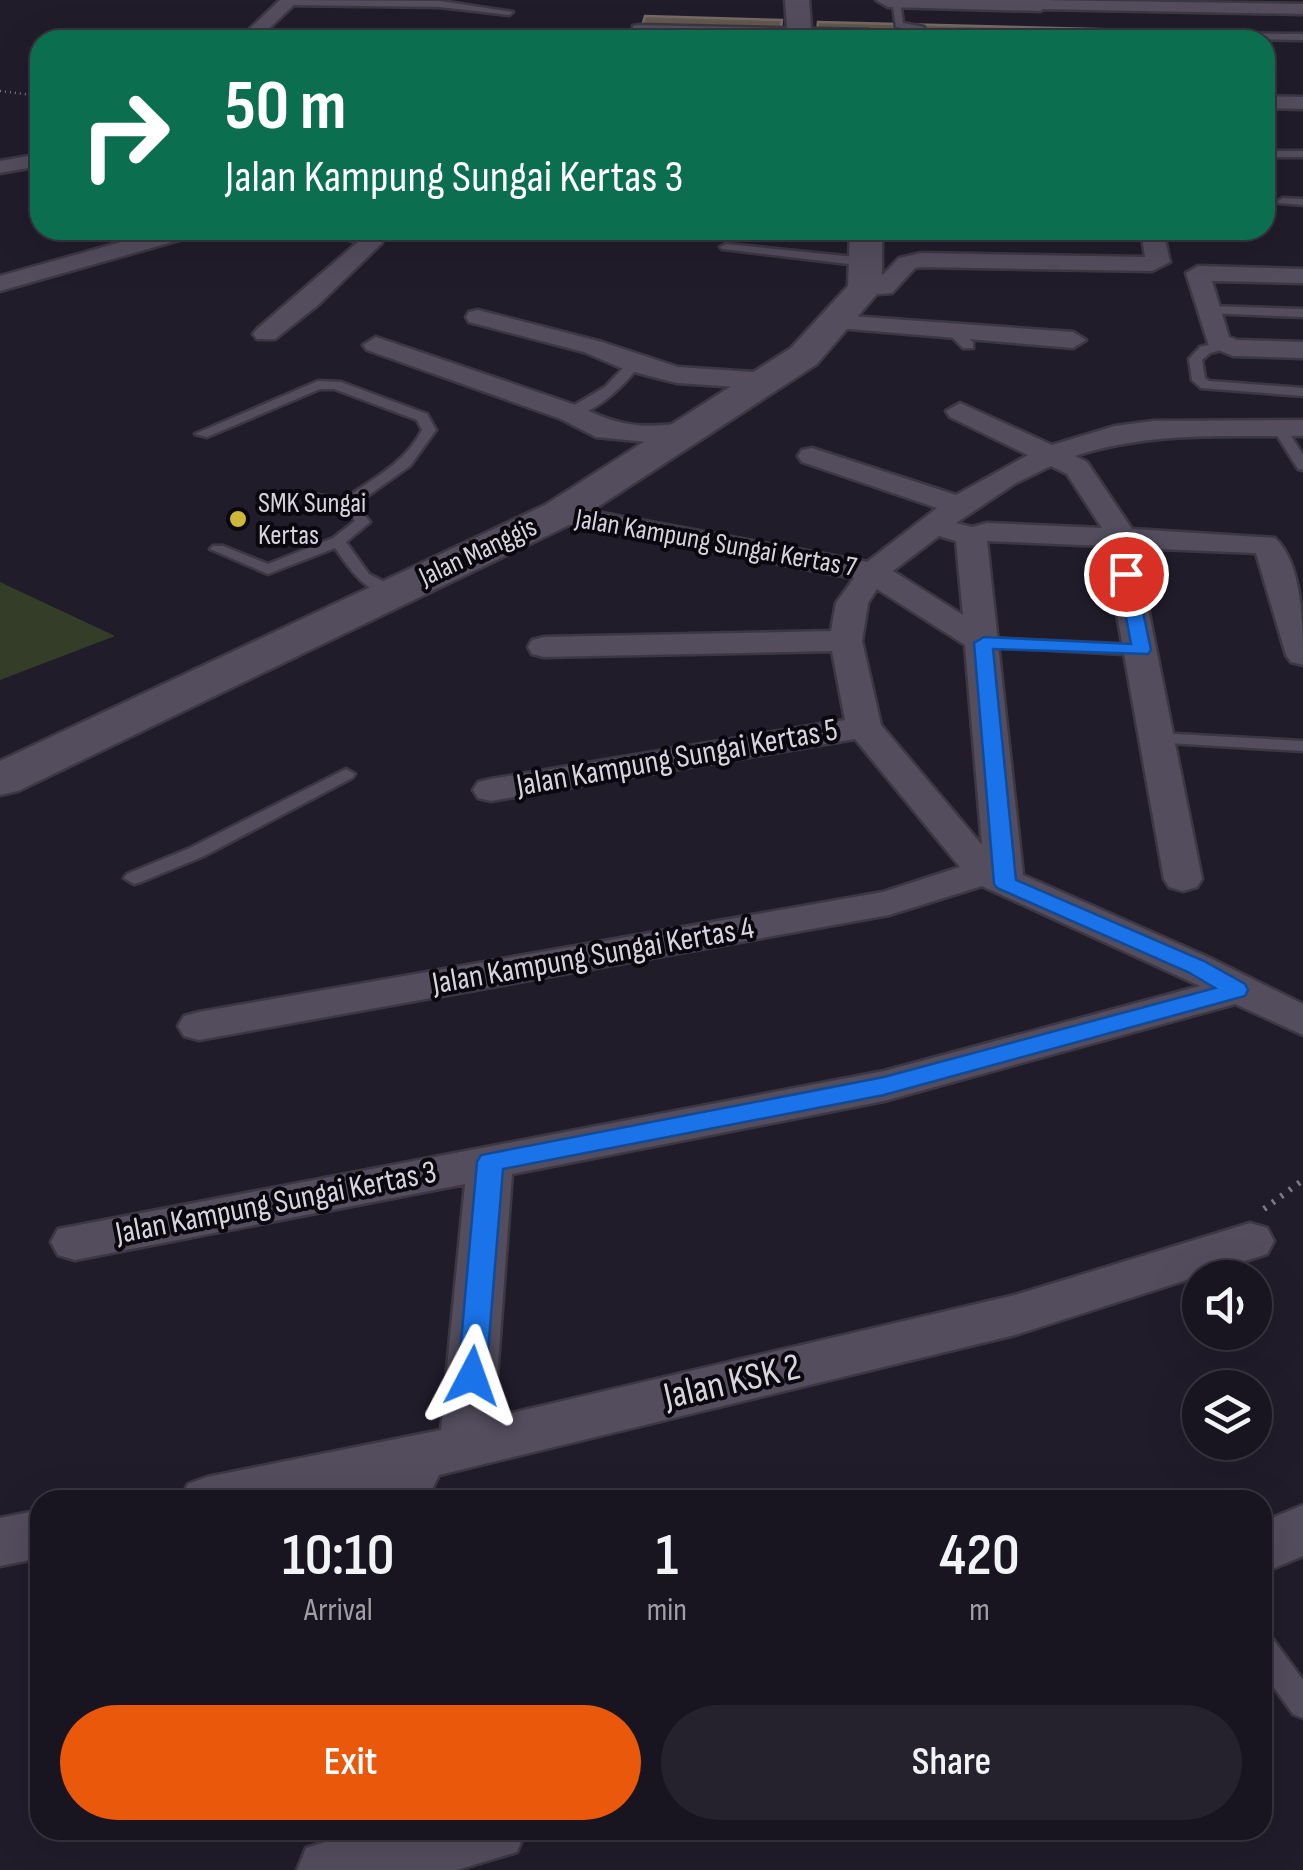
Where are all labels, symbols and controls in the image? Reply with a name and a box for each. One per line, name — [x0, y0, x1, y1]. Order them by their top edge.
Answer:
text: 50 m — [225, 65, 346, 149]
icon: right — [60, 70, 190, 200]
text: Jalan Kampung Sungai Kertas 3 — [225, 150, 683, 205]
place label: SMK Sungai Kertas — [258, 487, 366, 552]
street label: Jalan Kampung Sungai Kertas 7 — [572, 502, 859, 584]
marker: SMK Sungai Kertas — [227, 508, 249, 530]
street label: Jalan Manggis — [413, 510, 542, 594]
pin — [1084, 532, 1169, 617]
icon: arrive — [1099, 547, 1154, 602]
street label: Jalan Kampung Sungai Kertas 5 — [512, 711, 841, 806]
street label: Jalan Kampung Sungai Kertas 4 — [428, 908, 757, 1004]
street label: Jalan Kampung Sungai Kertas 3 — [111, 1153, 440, 1253]
map controls — [1182, 1260, 1272, 1460]
button: sound — [1182, 1260, 1272, 1350]
position arrow — [420, 1324, 524, 1428]
street label: Jalan KSK 2 — [658, 1344, 805, 1420]
button: layers — [1182, 1370, 1272, 1460]
text: 10:10 — [282, 1520, 395, 1592]
text: 1 — [656, 1520, 678, 1592]
text: 420 — [939, 1520, 1020, 1592]
text: Arrival — [304, 1591, 373, 1630]
text: min — [647, 1591, 687, 1630]
text: m — [969, 1591, 990, 1630]
button: Exit — [60, 1705, 641, 1820]
button: Share — [661, 1705, 1242, 1820]

